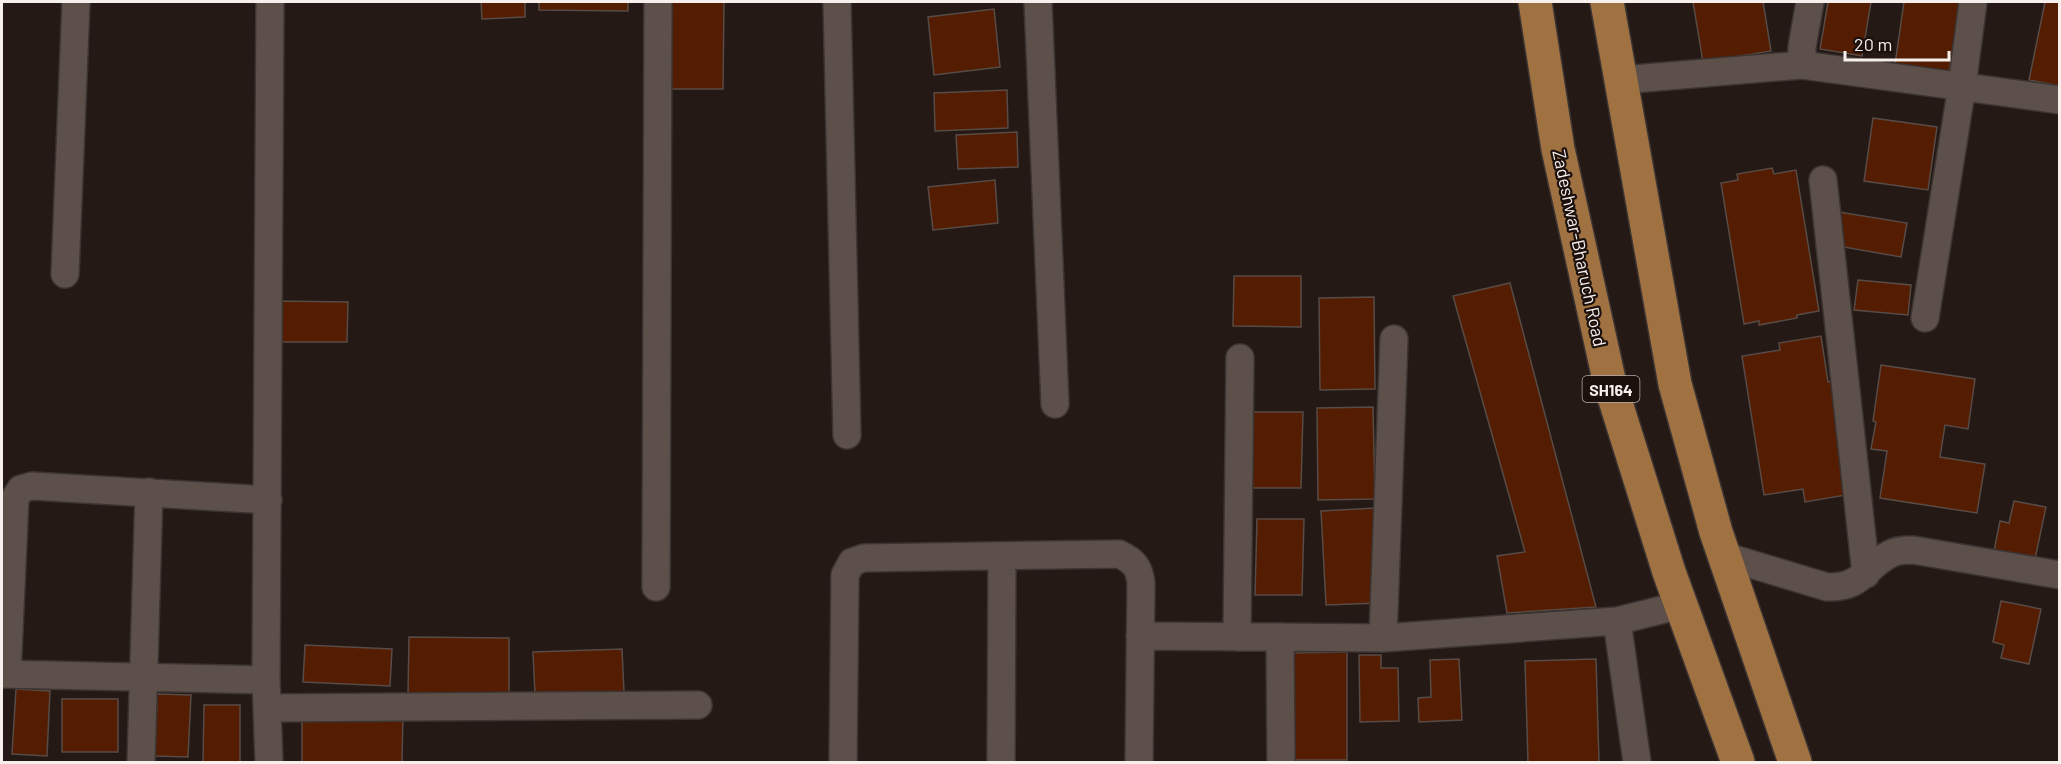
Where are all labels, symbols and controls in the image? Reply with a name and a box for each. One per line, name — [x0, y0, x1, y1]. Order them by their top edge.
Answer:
scale bar — [1845, 24, 1948, 62]
text: 20 m — [1854, 33, 1892, 55]
street label: Zadeshwar-Bharuch Road — [1548, 147, 1612, 349]
road number: SH164 — [1582, 376, 1640, 402]

